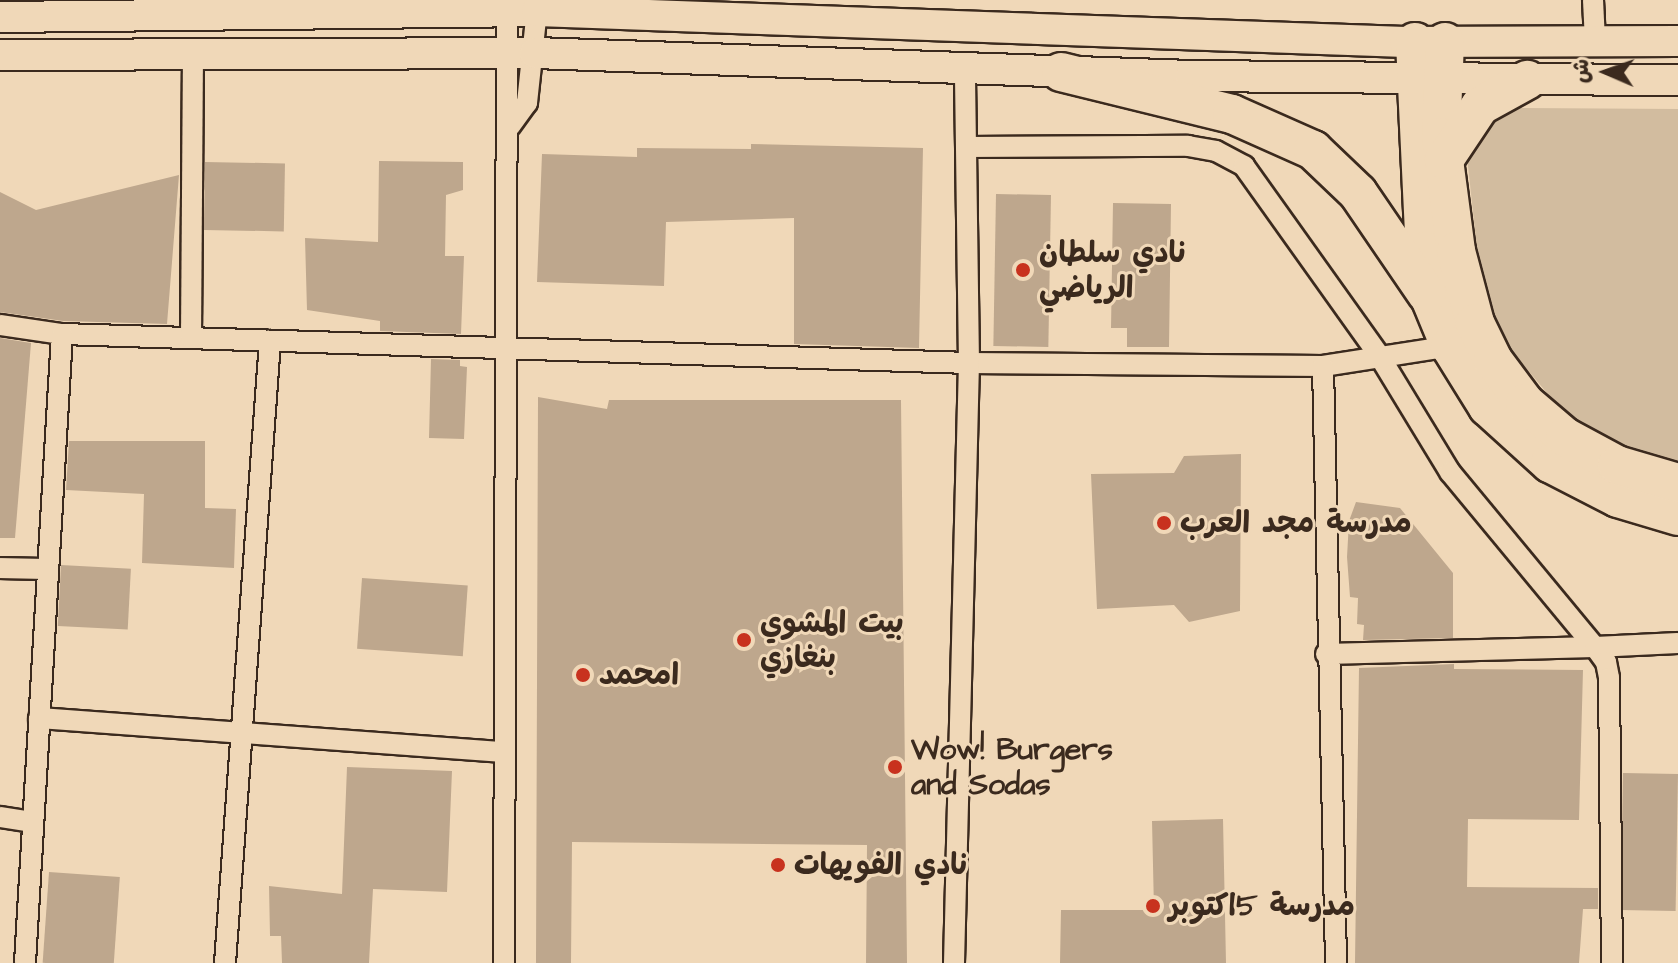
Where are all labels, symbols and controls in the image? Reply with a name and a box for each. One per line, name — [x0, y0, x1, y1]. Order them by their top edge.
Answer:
north arrow — [1566, 32, 1646, 112]
text: ش — [1566, 59, 1597, 84]
place label: نادي سلطان الرياضي — [1039, 235, 1186, 306]
marker: نادي سلطان الرياضي — [1014, 261, 1032, 279]
place label: مدرسة مجد العرب — [1180, 505, 1412, 541]
marker: مدرسة مجد العرب — [1155, 514, 1173, 532]
place label: بيت المشوي بنغازي — [760, 605, 904, 676]
marker: بيت المشوي بنغازي — [735, 631, 753, 649]
place label: امحمد — [599, 657, 679, 693]
marker: امحمد — [574, 666, 592, 684]
place label: Wow! Burgers and Sodas — [911, 732, 1113, 802]
marker: Wow! Burgers and Sodas — [886, 758, 904, 776]
place label: نادي الفويهات — [794, 847, 967, 883]
marker: نادي الفويهات — [769, 856, 787, 874]
place label: مدرسة 5اكتوبر — [1169, 888, 1355, 924]
marker: مدرسة 5اكتوبر — [1144, 897, 1162, 915]

